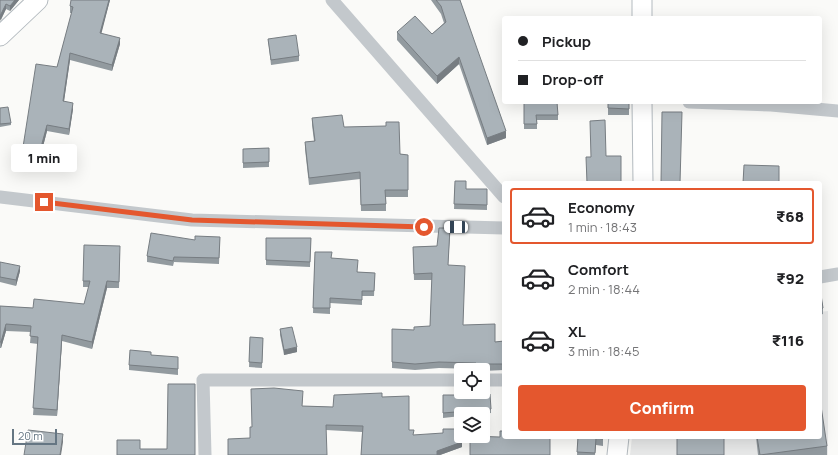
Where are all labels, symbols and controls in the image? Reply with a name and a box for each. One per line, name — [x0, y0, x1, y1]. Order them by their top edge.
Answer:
text: Pickup — [542, 31, 591, 52]
text: Drop-off — [542, 69, 603, 90]
callout: 1 min — [11, 144, 77, 172]
text: 1 min — [28, 149, 60, 167]
route end — [35, 193, 53, 211]
text: Economy — [568, 197, 635, 218]
icon: car — [520, 198, 556, 234]
text: ₹68 — [776, 206, 804, 227]
route start — [415, 218, 433, 236]
text: 1 min · 18:43 — [568, 218, 637, 236]
car — [444, 221, 468, 233]
text: Comfort — [568, 259, 629, 280]
icon: car — [520, 260, 556, 296]
text: ₹92 — [776, 268, 804, 289]
text: 2 min · 18:44 — [568, 280, 640, 298]
text: XL — [568, 321, 586, 342]
icon: car — [520, 322, 556, 358]
text: ₹116 — [772, 330, 804, 351]
text: 3 min · 18:45 — [568, 342, 639, 360]
map controls — [454, 363, 490, 443]
button: locate — [454, 363, 490, 399]
button: Confirm — [518, 385, 806, 431]
button: layers — [454, 407, 490, 443]
scale bar — [12, 427, 57, 446]
text: 20 m — [18, 428, 43, 443]

